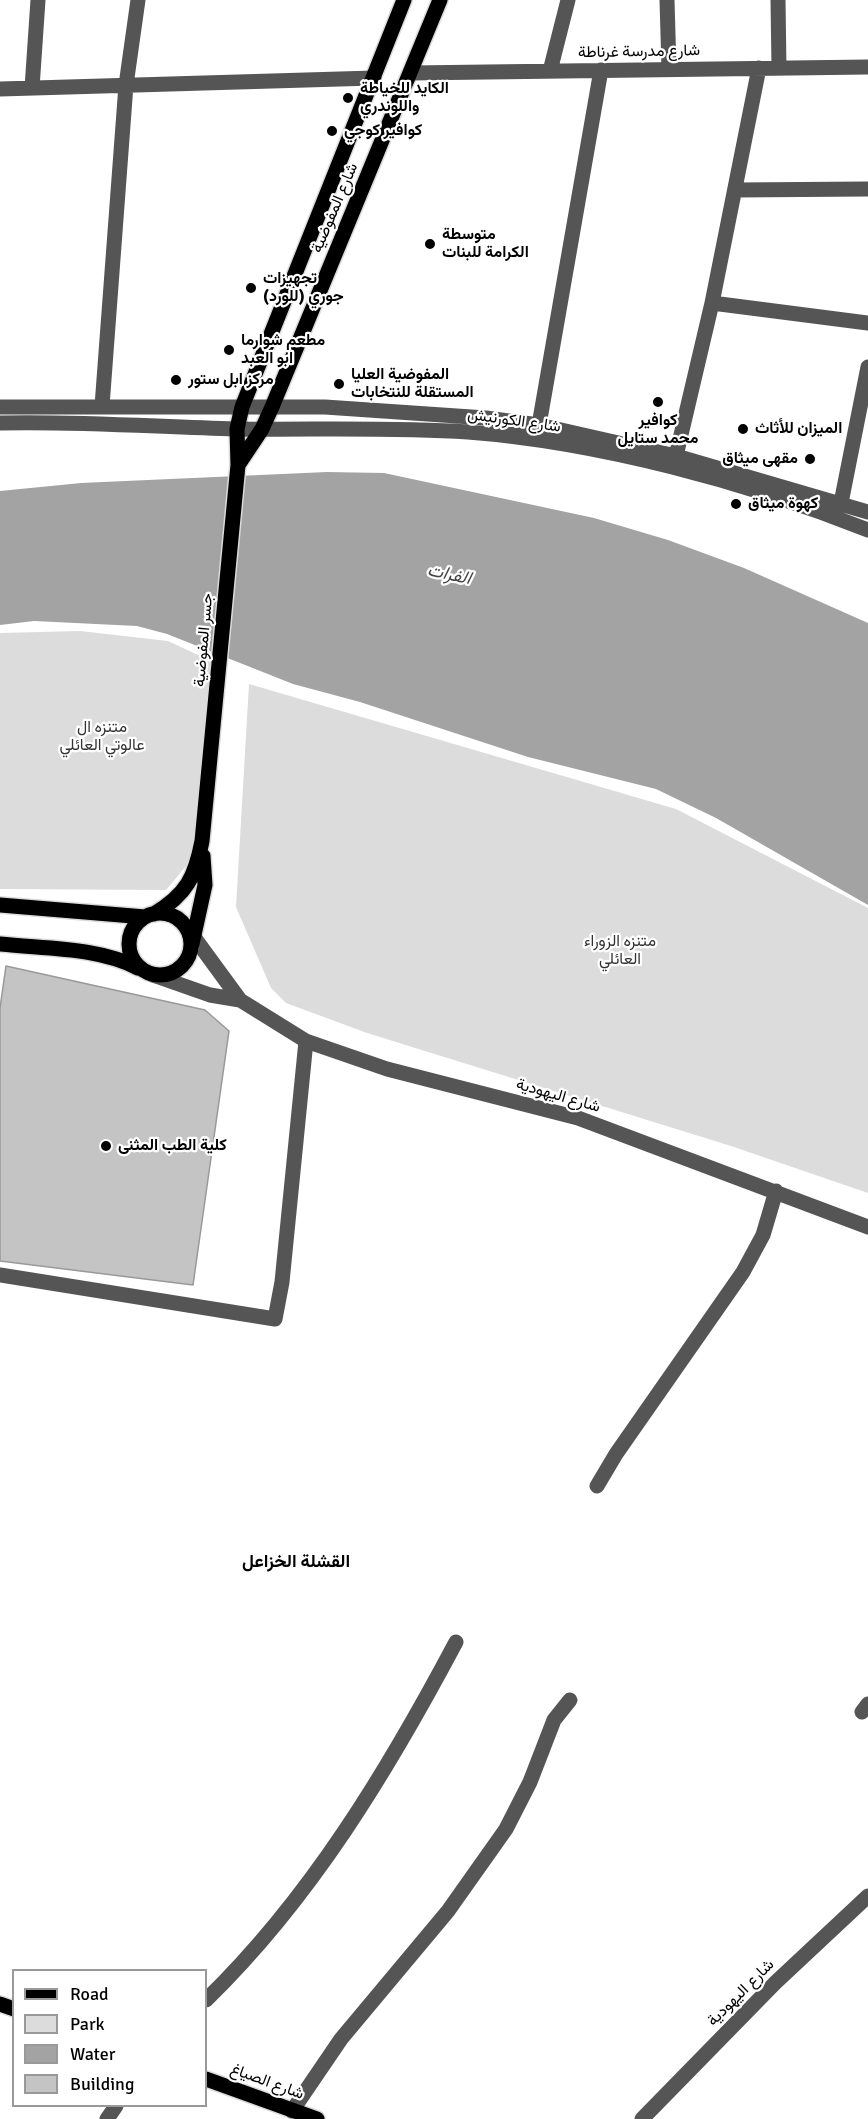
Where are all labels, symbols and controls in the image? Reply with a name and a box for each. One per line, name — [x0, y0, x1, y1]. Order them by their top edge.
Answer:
street label: شارع مدرسة غرناطة — [578, 41, 700, 63]
place label: الكايد للخياطة واللوندري — [360, 79, 449, 117]
marker: الكايد للخياطة واللوندري — [341, 91, 355, 105]
place label: كوافير كوجي — [344, 121, 422, 141]
marker: كوافير كوجي — [325, 124, 339, 138]
street label: شارع المفوضية — [307, 160, 363, 256]
place label: متوسطة الكرامة للبنات — [442, 225, 529, 263]
marker: متوسطة الكرامة للبنات — [423, 237, 437, 251]
place label: تجهيزات جوري (للورد) — [263, 269, 344, 307]
marker: تجهيزات جوري (للورد) — [244, 281, 258, 295]
place label: مطعم شوارما ابو العبد — [241, 331, 325, 369]
marker: مطعم شوارما ابو العبد — [222, 343, 236, 357]
place label: المفوضية العليا المستقلة للنتخابات — [351, 365, 474, 403]
place label: مركز ابل ستور — [188, 370, 274, 390]
marker: مركز ابل ستور — [169, 373, 183, 387]
marker: المفوضية العليا المستقلة للنتخابات — [332, 377, 346, 391]
marker: كوافير محمد ستايل — [651, 395, 665, 409]
street label: شارع الكورنيش — [466, 405, 562, 437]
place label: كوافير محمد ستايل — [618, 411, 698, 449]
place label: الميزان للأثاث — [755, 419, 842, 439]
marker: الميزان للأثاث — [736, 422, 750, 436]
place label: مقهى ميثاق — [722, 449, 798, 469]
marker: مقهى ميثاق — [803, 452, 817, 466]
place label: كهوة ميثاق — [748, 494, 818, 514]
marker: كهوة ميثاق — [729, 497, 743, 511]
water label: الفرات — [425, 560, 473, 590]
street label: جسر المفوضية — [190, 592, 218, 688]
park label: متنزه ال عالوتي العائلي — [59, 718, 145, 756]
park label: متنزه الزوراء العائلي — [584, 932, 656, 970]
street label: شارع اليهودية — [514, 1075, 602, 1117]
place label: كلية الطب المثنى — [118, 1136, 227, 1156]
marker: كلية الطب المثنى — [99, 1139, 113, 1153]
district label: القشلة الخزاعل — [242, 1551, 350, 1573]
street label: شارع اليهودية — [704, 1956, 778, 2030]
legend — [12, 1969, 207, 2107]
text: Road — [70, 1983, 109, 2005]
text: Park — [70, 2013, 105, 2035]
text: Water — [70, 2043, 115, 2065]
street label: شارع الصياغ — [228, 2060, 306, 2104]
text: Building — [70, 2073, 134, 2095]

